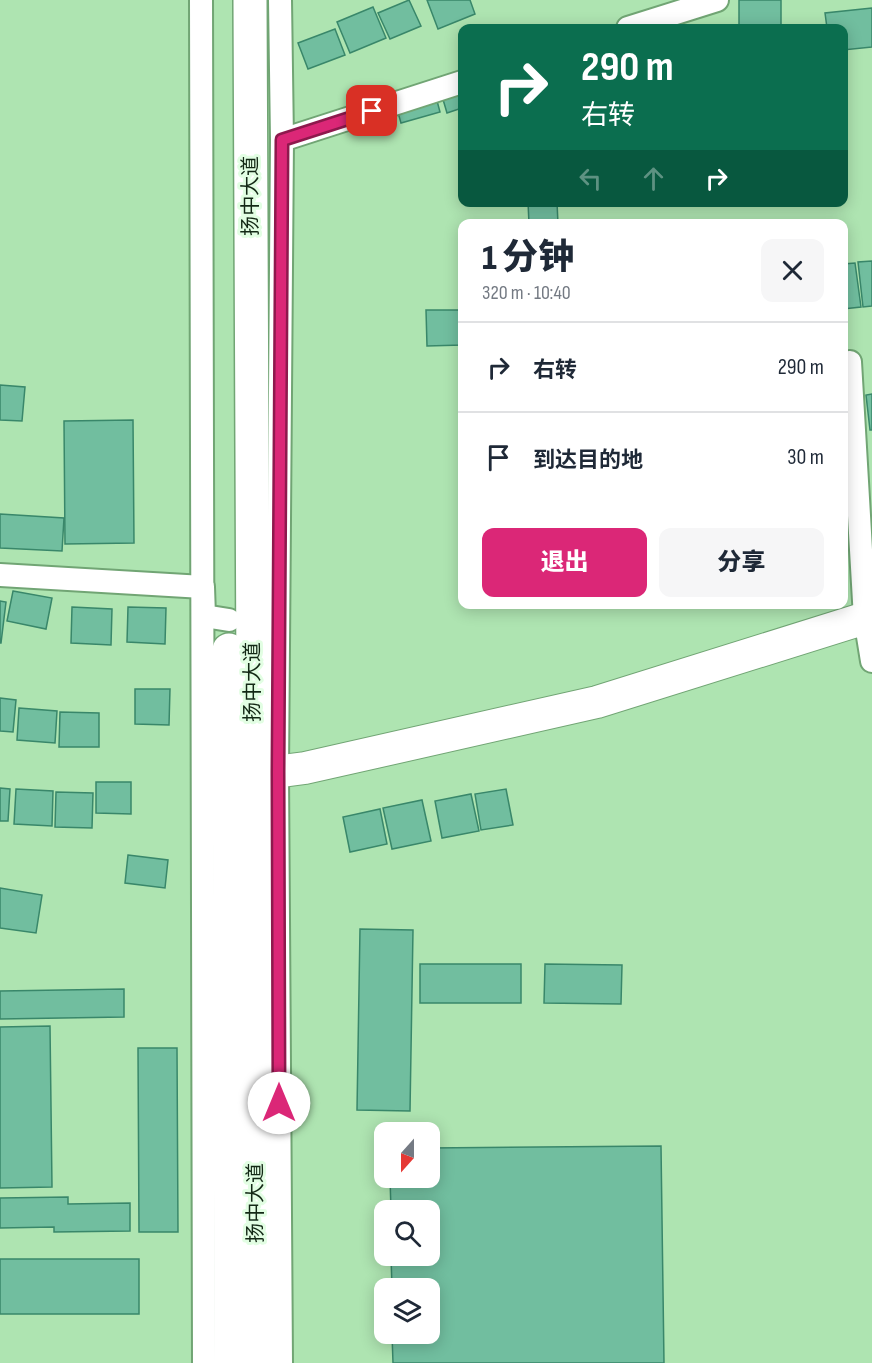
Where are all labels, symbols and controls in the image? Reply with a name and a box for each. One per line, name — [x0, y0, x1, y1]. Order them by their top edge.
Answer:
text: 290 m — [581, 42, 674, 93]
icon: right — [482, 48, 560, 126]
pin — [346, 85, 397, 136]
icon: arrive — [355, 94, 388, 127]
text: 右转 — [581, 100, 635, 132]
street label: 扬中大道 — [239, 156, 263, 236]
icon: left — [574, 162, 607, 195]
icon: ahead — [637, 162, 670, 195]
icon: right — [700, 162, 733, 195]
text: 1 分钟 — [482, 237, 574, 280]
button: close — [761, 239, 824, 302]
text: 320 m · 10:40 — [482, 281, 571, 305]
icon: right — [482, 351, 515, 384]
text: 290 m — [778, 354, 824, 381]
text: 右转 — [533, 357, 577, 384]
icon: arrive — [482, 441, 515, 474]
text: 30 m — [787, 444, 824, 471]
text: 到达目的地 — [533, 447, 643, 474]
button: 退出 — [482, 528, 647, 597]
button: 分享 — [659, 528, 824, 597]
street label: 扬中大道 — [241, 642, 265, 722]
position arrow — [247, 1071, 311, 1135]
north arrow — [374, 1122, 440, 1188]
map controls — [374, 1122, 440, 1344]
street label: 扬中大道 — [244, 1163, 268, 1243]
button: search — [374, 1200, 440, 1266]
button: layers — [374, 1278, 440, 1344]

